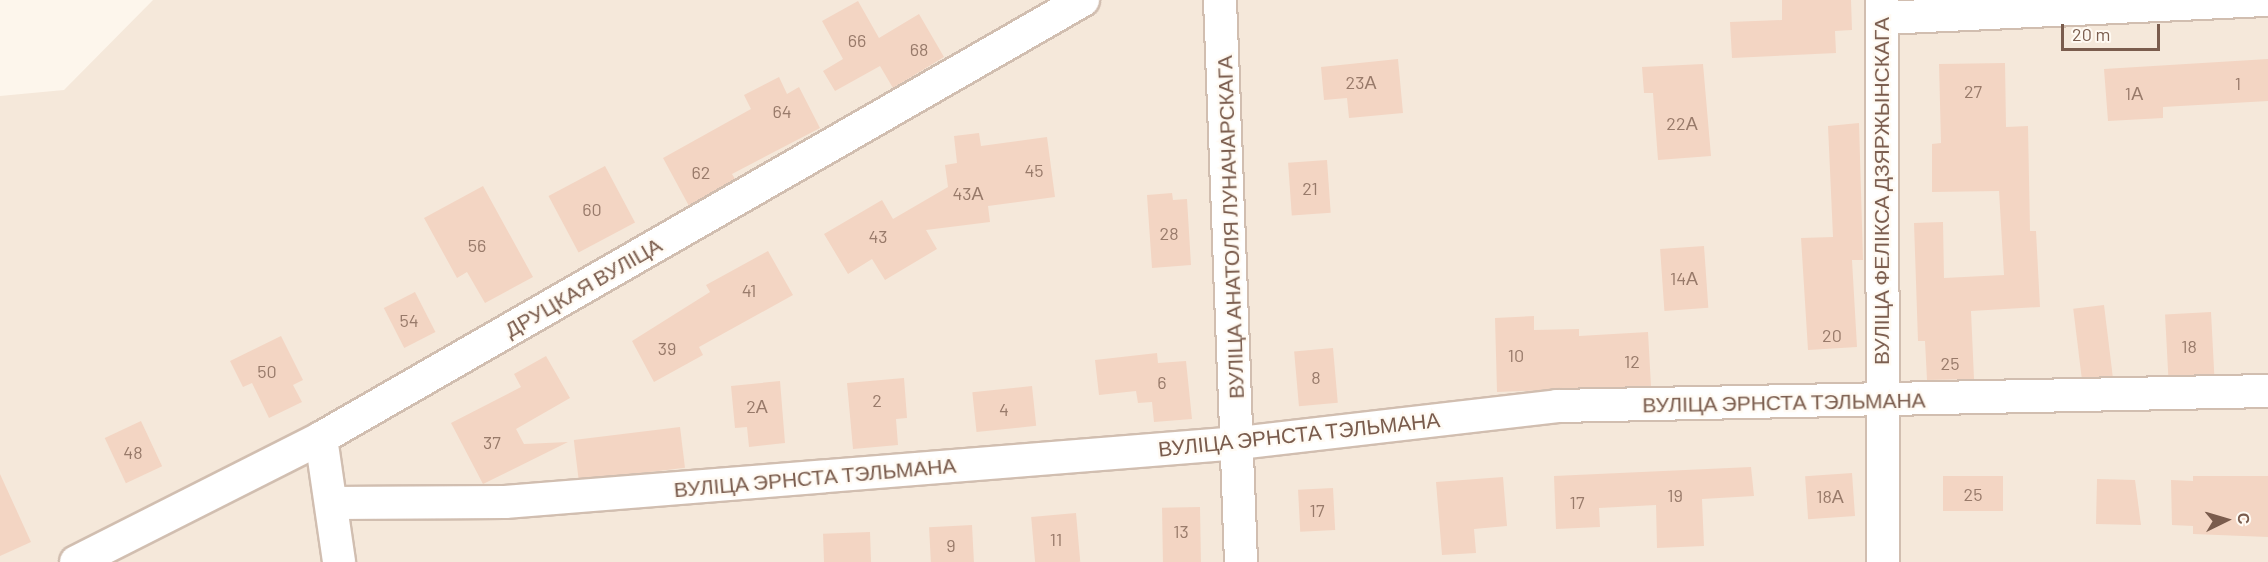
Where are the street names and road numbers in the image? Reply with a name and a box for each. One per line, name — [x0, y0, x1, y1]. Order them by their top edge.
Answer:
street label: ВУЛІЦА ФЕЛІКСА ДЗЯРЖЫНСКАГА — [1868, 17, 1894, 365]
street label: ВУЛІЦА АНАТОЛЯ ЛУНАЧАРСКАГА — [1211, 55, 1249, 399]
street label: ДРУЦКАЯ ВУЛІЦА — [500, 232, 666, 342]
street label: ВУЛІЦА ЭРНСТА ТЭЛЬМАНА — [1642, 387, 1926, 417]
street label: ВУЛІЦА ЭРНСТА ТЭЛЬМАНА — [1157, 407, 1441, 461]
street label: ВУЛІЦА ЭРНСТА ТЭЛЬМАНА — [673, 452, 957, 502]

